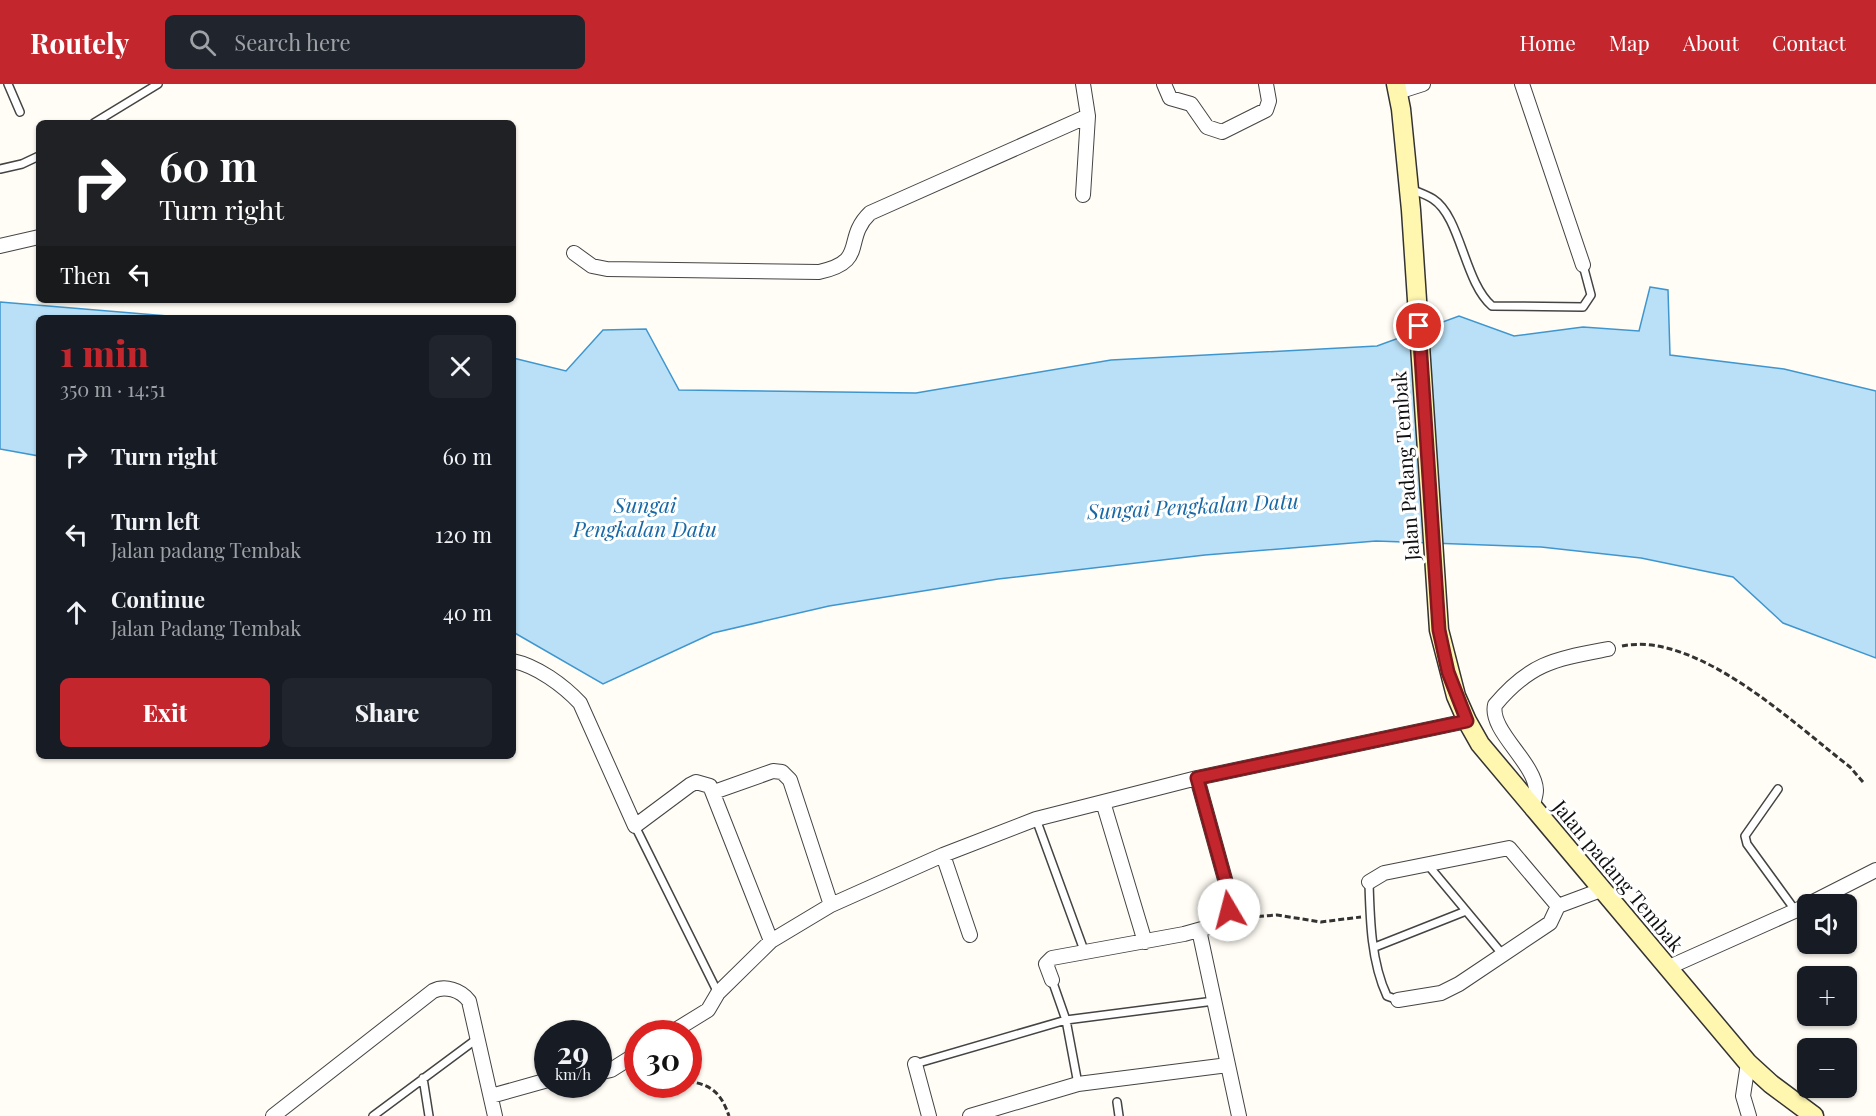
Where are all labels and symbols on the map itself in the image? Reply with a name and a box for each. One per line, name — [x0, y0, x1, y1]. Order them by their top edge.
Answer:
pin — [1393, 300, 1444, 351]
street label: Jalan Padang Tembak — [1384, 370, 1425, 563]
water label: Sungai Pengkalan Datu — [1085, 485, 1299, 525]
water label: Sungai Pengkalan Datu — [572, 490, 717, 542]
street label: Jalan padang Tembak — [1547, 793, 1691, 957]
position arrow — [1197, 878, 1261, 942]
speed limit sign: 30 — [624, 1020, 702, 1098]

